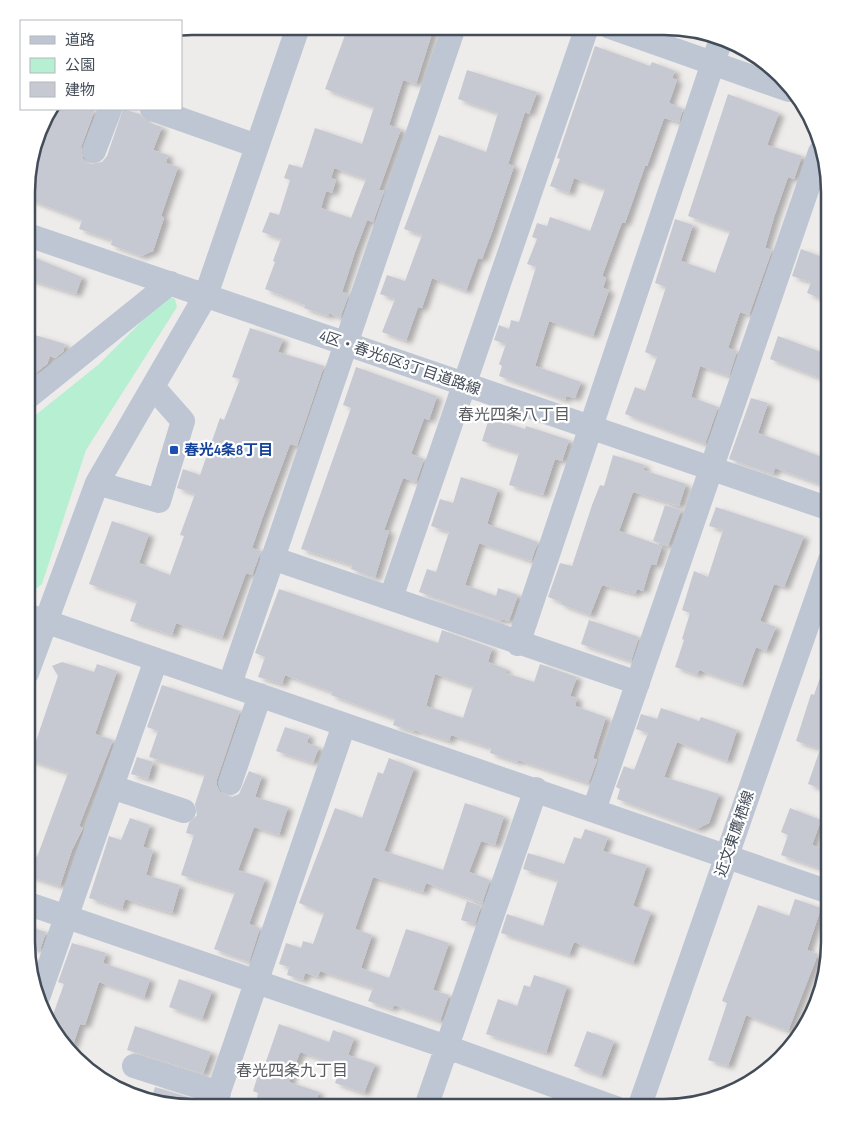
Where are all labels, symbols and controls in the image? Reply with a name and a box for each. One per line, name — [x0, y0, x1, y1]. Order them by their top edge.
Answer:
legend — [20, 20, 182, 110]
text: 道路 — [65, 31, 95, 50]
text: 公園 — [65, 56, 95, 75]
text: 建物 — [65, 81, 95, 100]
street label: 4区・春光6区3丁目道路線 — [317, 326, 483, 400]
district label: 春光四条八丁目 — [458, 406, 570, 425]
place label: 春光4条8丁目 — [184, 441, 273, 460]
marker: 春光4条8丁目 — [168, 444, 180, 456]
street label: 近文東鷹栖線 — [711, 788, 759, 880]
district label: 春光四条九丁目 — [236, 1062, 348, 1081]

